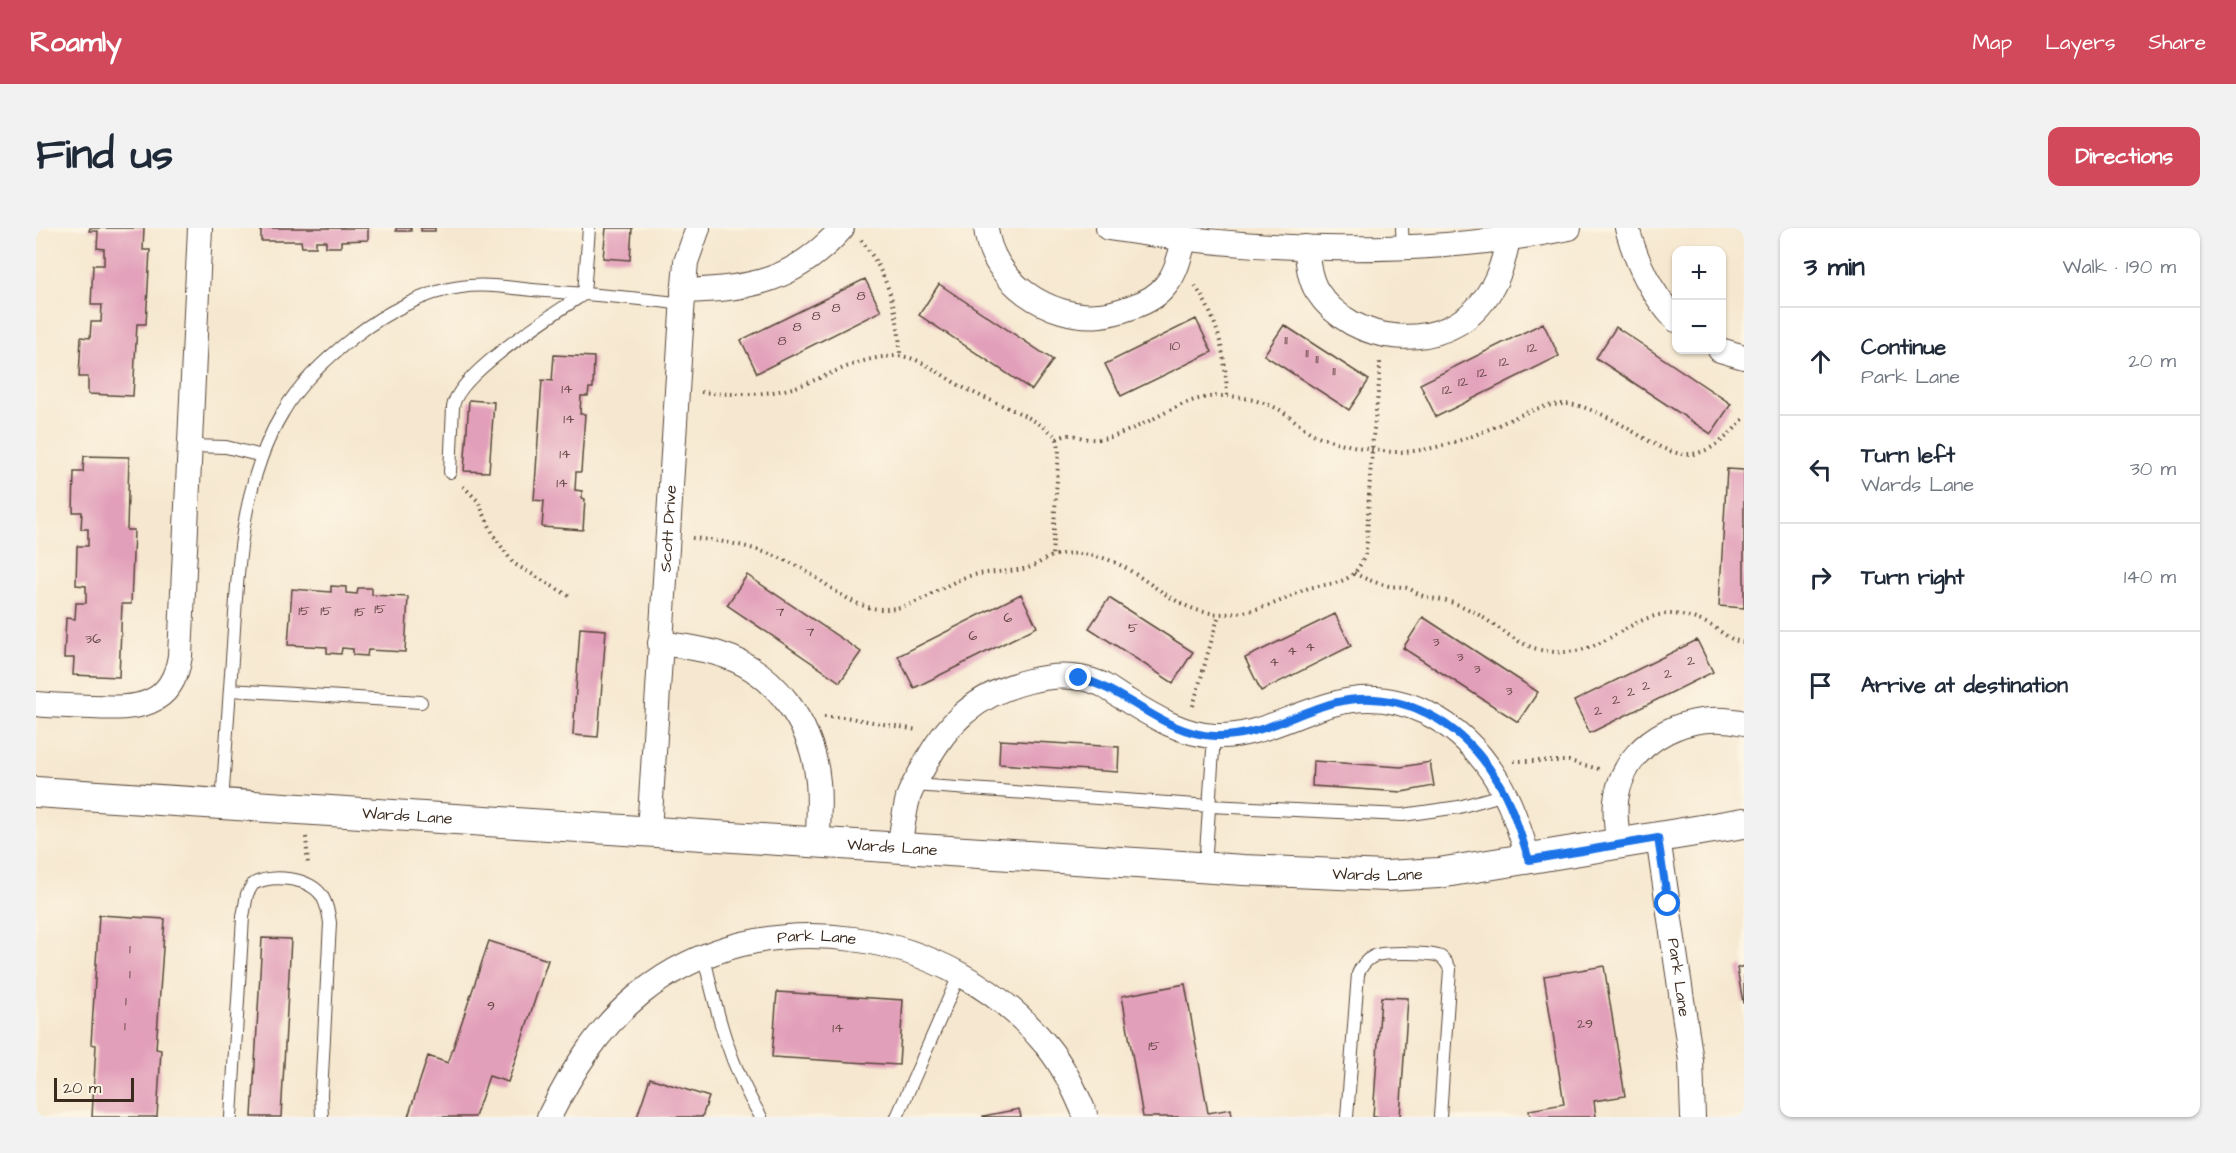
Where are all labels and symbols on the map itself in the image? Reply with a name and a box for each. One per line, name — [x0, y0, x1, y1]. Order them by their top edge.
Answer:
house number: 8 — [856, 286, 866, 306]
house number: 8 — [831, 298, 841, 318]
house number: 8 — [811, 306, 821, 326]
house number: 8 — [792, 317, 802, 337]
house number: 11 — [1284, 330, 1288, 350]
house number: 8 — [777, 331, 787, 351]
house number: 10 — [1170, 336, 1180, 356]
house number: 12 — [1527, 338, 1537, 358]
house number: 11 — [1305, 343, 1309, 363]
house number: 11 — [1315, 349, 1319, 369]
house number: 12 — [1499, 352, 1509, 372]
house number: 11 — [1332, 361, 1336, 381]
house number: 12 — [1477, 363, 1487, 383]
house number: 12 — [1458, 372, 1468, 392]
house number: 14 — [561, 379, 573, 399]
house number: 12 — [1442, 380, 1452, 400]
house number: 14 — [563, 409, 575, 429]
house number: 14 — [559, 444, 571, 464]
house number: 14 — [556, 473, 568, 493]
street label: Scott Drive — [655, 484, 682, 573]
house number: 15 — [374, 599, 386, 619]
house number: 15 — [298, 601, 310, 621]
house number: 15 — [320, 601, 332, 621]
house number: 15 — [354, 602, 366, 622]
house number: 7 — [776, 602, 785, 622]
house number: 6 — [1004, 608, 1013, 628]
house number: 5 — [1128, 618, 1138, 638]
house number: 7 — [806, 622, 815, 642]
house number: 6 — [969, 626, 978, 646]
house number: 36 — [85, 629, 101, 649]
house number: 3 — [1432, 632, 1440, 652]
house number: 4 — [1305, 637, 1315, 657]
house number: 4 — [1287, 641, 1297, 661]
house number: 3 — [1456, 647, 1464, 667]
house number: 2 — [1687, 651, 1695, 671]
house number: 4 — [1269, 652, 1279, 672]
house number: 3 — [1473, 659, 1481, 679]
route end — [1065, 664, 1091, 690]
house number: 2 — [1664, 664, 1672, 684]
house number: 2 — [1642, 676, 1650, 696]
house number: 3 — [1505, 681, 1513, 701]
house number: 2 — [1627, 682, 1635, 702]
house number: 2 — [1612, 690, 1620, 710]
house number: 2 — [1594, 701, 1602, 721]
street label: Wards Lane — [361, 802, 453, 830]
street label: Wards Lane — [846, 833, 938, 861]
street label: Wards Lane — [1332, 863, 1424, 887]
route start — [1654, 890, 1680, 916]
street label: Park Lane — [776, 925, 858, 950]
street label: Park Lane — [1662, 937, 1695, 1019]
house number: 1 — [129, 939, 131, 959]
house number: 1 — [129, 964, 131, 984]
house number: 1 — [125, 991, 127, 1011]
house number: 9 — [487, 996, 495, 1016]
house number: 29 — [1577, 1014, 1593, 1034]
house number: 1 — [124, 1016, 126, 1036]
house number: 14 — [832, 1018, 844, 1038]
house number: 15 — [1148, 1036, 1160, 1056]
scale bar — [54, 1075, 134, 1102]

